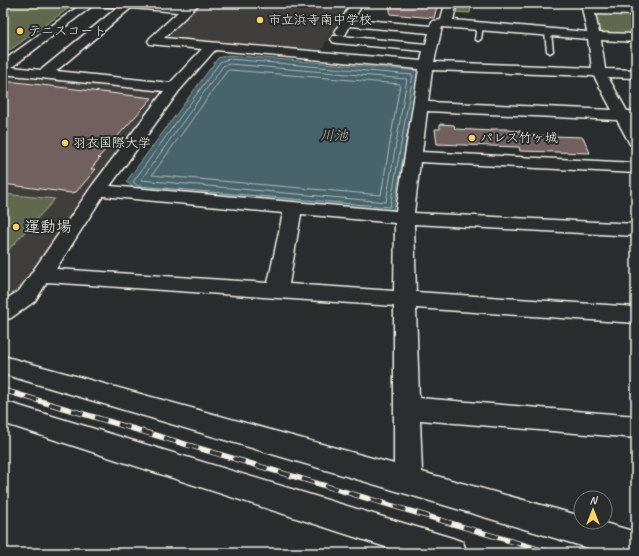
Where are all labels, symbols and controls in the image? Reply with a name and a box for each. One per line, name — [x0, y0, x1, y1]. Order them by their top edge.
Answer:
place label: 市立浜寺南中学校 — [268, 12, 372, 28]
marker: 市立浜寺南中学校 — [255, 15, 265, 25]
place label: テニスコート — [28, 23, 106, 39]
marker: テニスコート — [15, 26, 25, 36]
water label: 川池 — [320, 127, 349, 144]
place label: パレス竹ヶ城 — [480, 130, 558, 146]
marker: パレス竹ヶ城 — [467, 133, 477, 143]
place label: 羽衣国際大学 — [73, 135, 151, 151]
marker: 羽衣国際大学 — [60, 138, 70, 148]
place label: 運動場 — [24, 217, 72, 237]
marker: 運動場 — [11, 222, 21, 232]
north arrow — [573, 490, 613, 530]
text: N — [590, 493, 599, 507]

